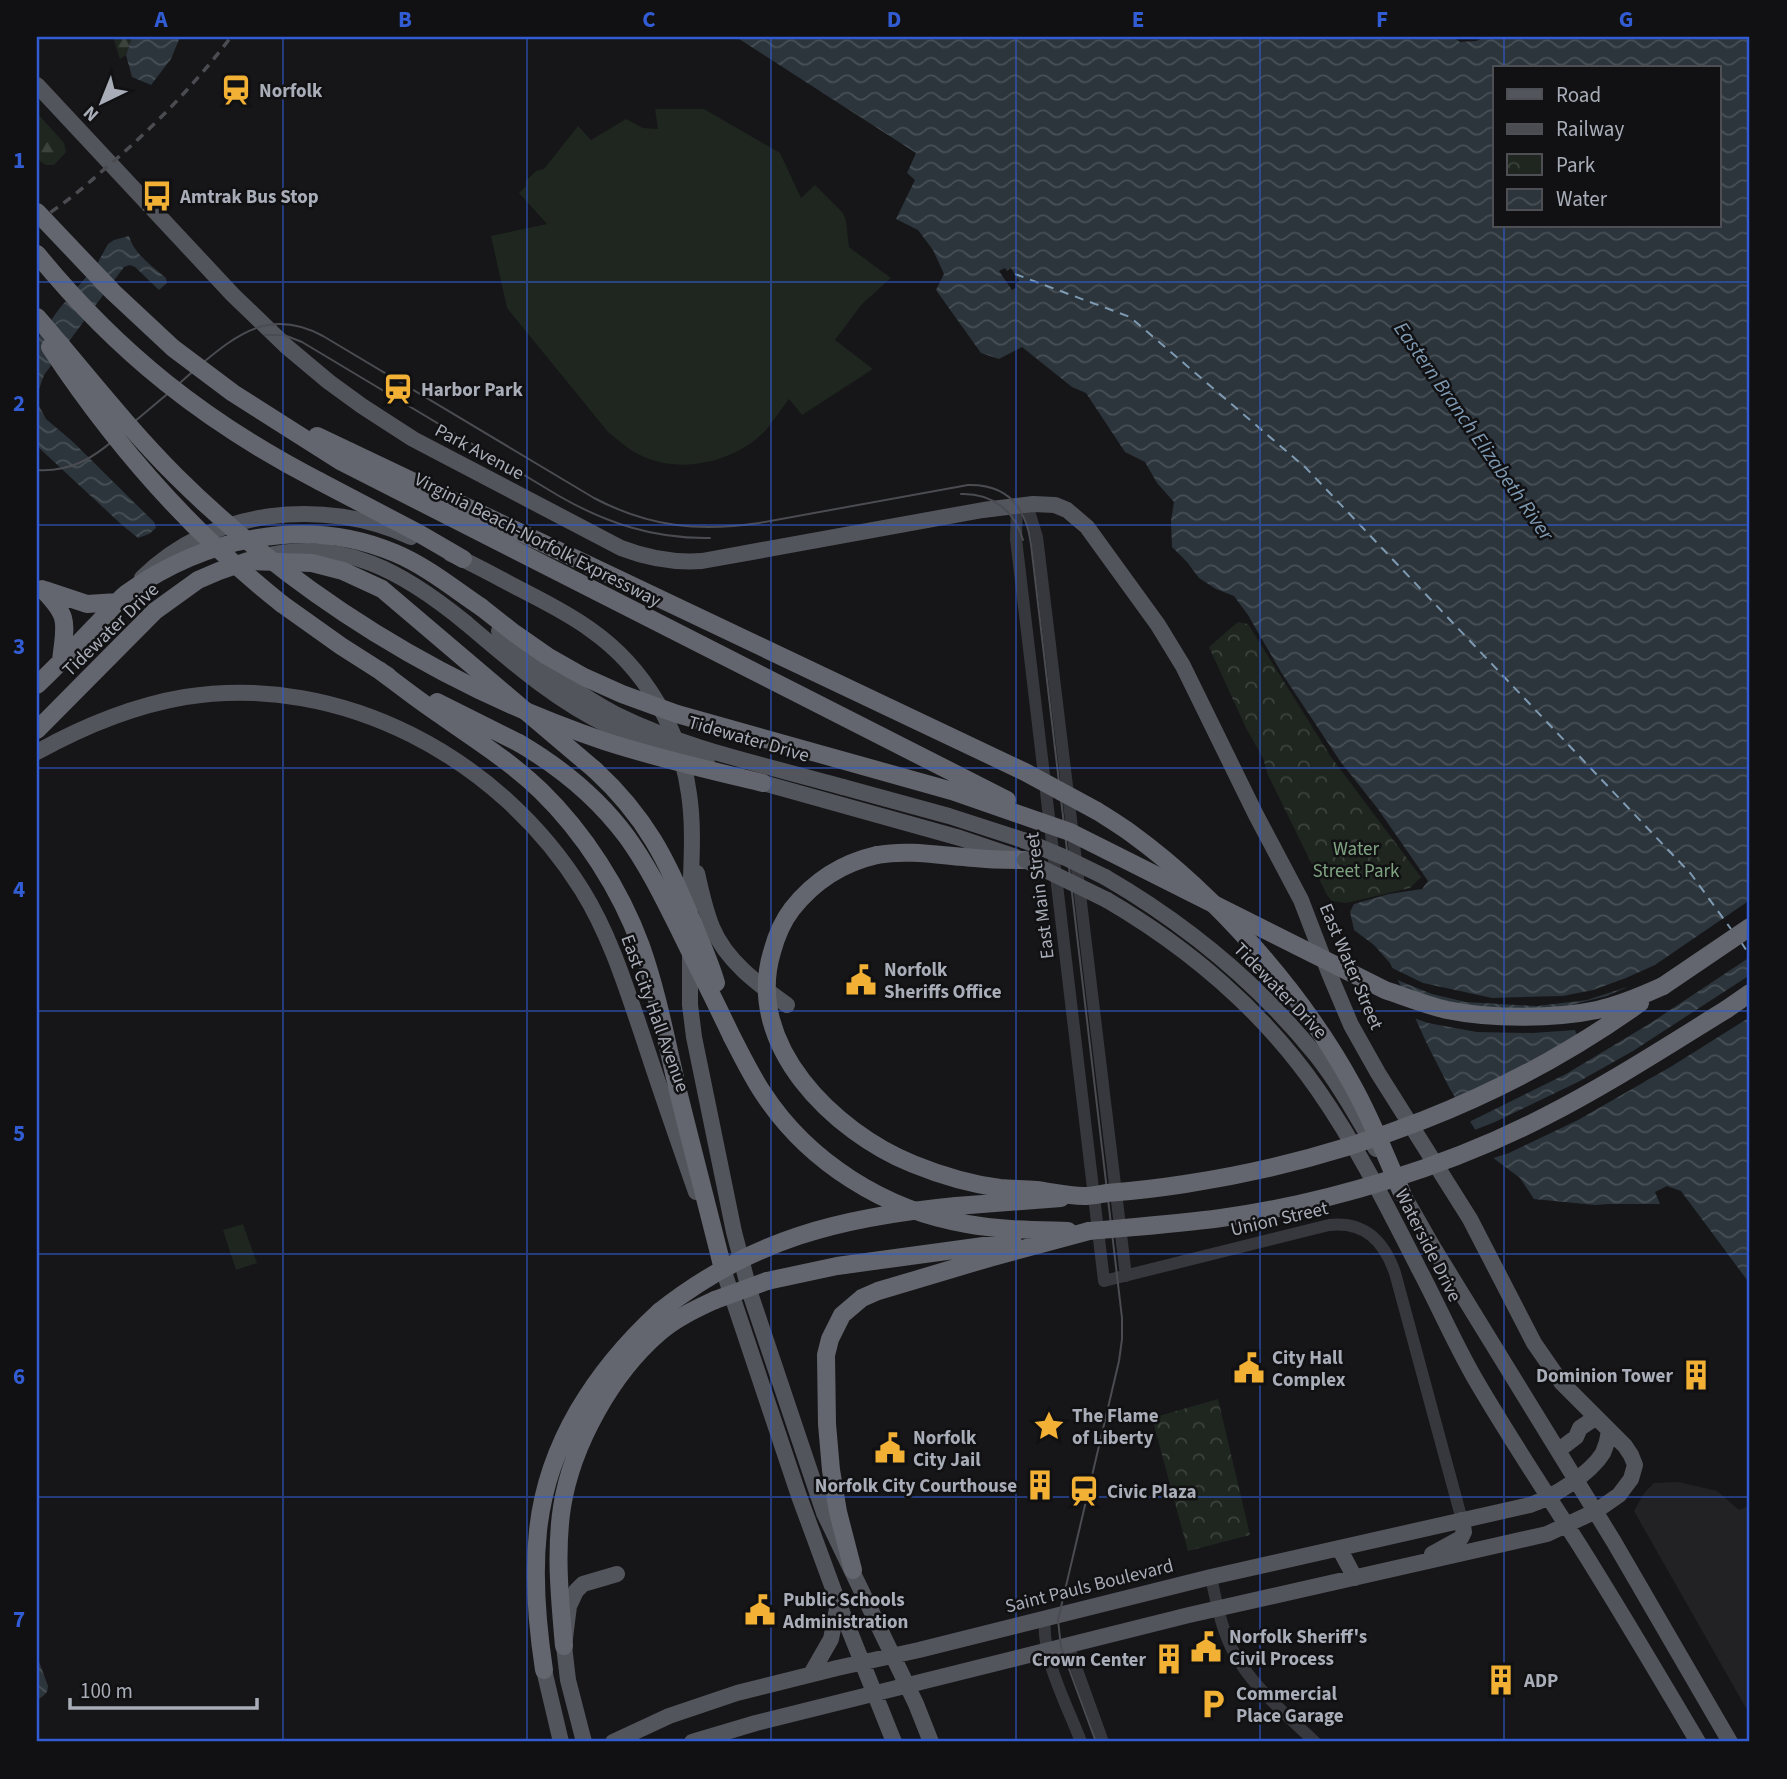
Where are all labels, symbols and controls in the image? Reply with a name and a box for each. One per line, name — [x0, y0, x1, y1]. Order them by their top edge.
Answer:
text: A — [153, 3, 168, 36]
text: B — [398, 3, 412, 36]
text: C — [642, 3, 656, 36]
text: D — [887, 3, 901, 36]
text: E — [1132, 3, 1144, 36]
text: F — [1376, 3, 1388, 36]
text: G — [1619, 3, 1633, 36]
north arrow — [66, 66, 136, 136]
legend — [1493, 66, 1720, 228]
station icon: Norfolk — [219, 73, 253, 107]
place label: Norfolk — [259, 78, 323, 105]
text: Road — [1556, 80, 1601, 110]
text: N — [78, 99, 105, 128]
text: Railway — [1556, 114, 1624, 144]
text: 1 — [13, 144, 25, 177]
text: Park — [1556, 150, 1596, 180]
bus stop icon: Amtrak Bus Stop — [140, 179, 174, 213]
place label: Amtrak Bus Stop — [179, 184, 319, 211]
text: Water — [1556, 184, 1608, 214]
water label: Eastern Branch Elizabeth River — [1387, 315, 1562, 547]
station icon: Harbor Park — [381, 372, 415, 406]
place label: Harbor Park — [421, 377, 523, 404]
text: 2 — [13, 387, 25, 420]
street label: Park Avenue — [430, 417, 529, 487]
street label: Virginia Beach-Norfolk Expressway — [409, 466, 665, 614]
street label: Tidewater Drive — [57, 577, 165, 683]
text: 3 — [13, 630, 25, 663]
street label: Tidewater Drive — [685, 709, 812, 770]
street label: East Main Street — [1019, 830, 1062, 961]
park label: Water Street Park — [1313, 836, 1400, 885]
text: 4 — [13, 873, 25, 906]
street label: East Water Street — [1312, 899, 1390, 1034]
street label: East City Hall Avenue — [614, 931, 696, 1096]
street label: Tidewater Drive — [1227, 937, 1333, 1045]
place label: Norfolk Sheriffs Office — [884, 957, 1002, 1006]
public building icon: Norfolk Sheriffs Office — [844, 963, 878, 997]
text: 5 — [13, 1117, 25, 1150]
street label: Waterside Drive — [1388, 1184, 1468, 1307]
street label: Union Street — [1228, 1195, 1331, 1244]
place label: City Hall Complex — [1272, 1345, 1346, 1394]
public building icon: City Hall Complex — [1232, 1351, 1266, 1385]
building icon: Dominion Tower — [1679, 1358, 1713, 1392]
text: 6 — [13, 1360, 25, 1393]
place label: Dominion Tower — [1536, 1363, 1673, 1390]
place label: The Flame of Liberty — [1072, 1403, 1159, 1452]
place icon: The Flame of Liberty — [1032, 1409, 1066, 1443]
place label: Norfolk City Jail — [913, 1425, 981, 1474]
public building icon: Norfolk City Jail — [873, 1431, 907, 1465]
building icon: Norfolk City Courthouse — [1023, 1468, 1057, 1502]
place label: Norfolk City Courthouse — [815, 1473, 1017, 1500]
station icon: Civic Plaza — [1067, 1474, 1101, 1508]
place label: Civic Plaza — [1107, 1479, 1196, 1506]
street label: Saint Pauls Boulevard — [1002, 1552, 1176, 1620]
place label: Public Schools Administration — [782, 1587, 908, 1636]
public building icon: Public Schools Administration — [743, 1593, 777, 1627]
text: 7 — [13, 1603, 25, 1636]
place label: Norfolk Sheriff's Civil Process — [1229, 1624, 1367, 1673]
public building icon: Norfolk Sheriff's Civil Process — [1189, 1630, 1223, 1664]
building icon: Crown Center — [1152, 1642, 1186, 1676]
place label: Crown Center — [1032, 1647, 1146, 1674]
building icon: ADP — [1484, 1663, 1518, 1697]
scale bar — [70, 1667, 257, 1711]
place label: ADP — [1523, 1668, 1558, 1695]
text: 100 m — [80, 1676, 133, 1706]
place label: Commercial Place Garage — [1236, 1681, 1344, 1730]
parking icon: Commercial Place Garage — [1196, 1687, 1230, 1721]

